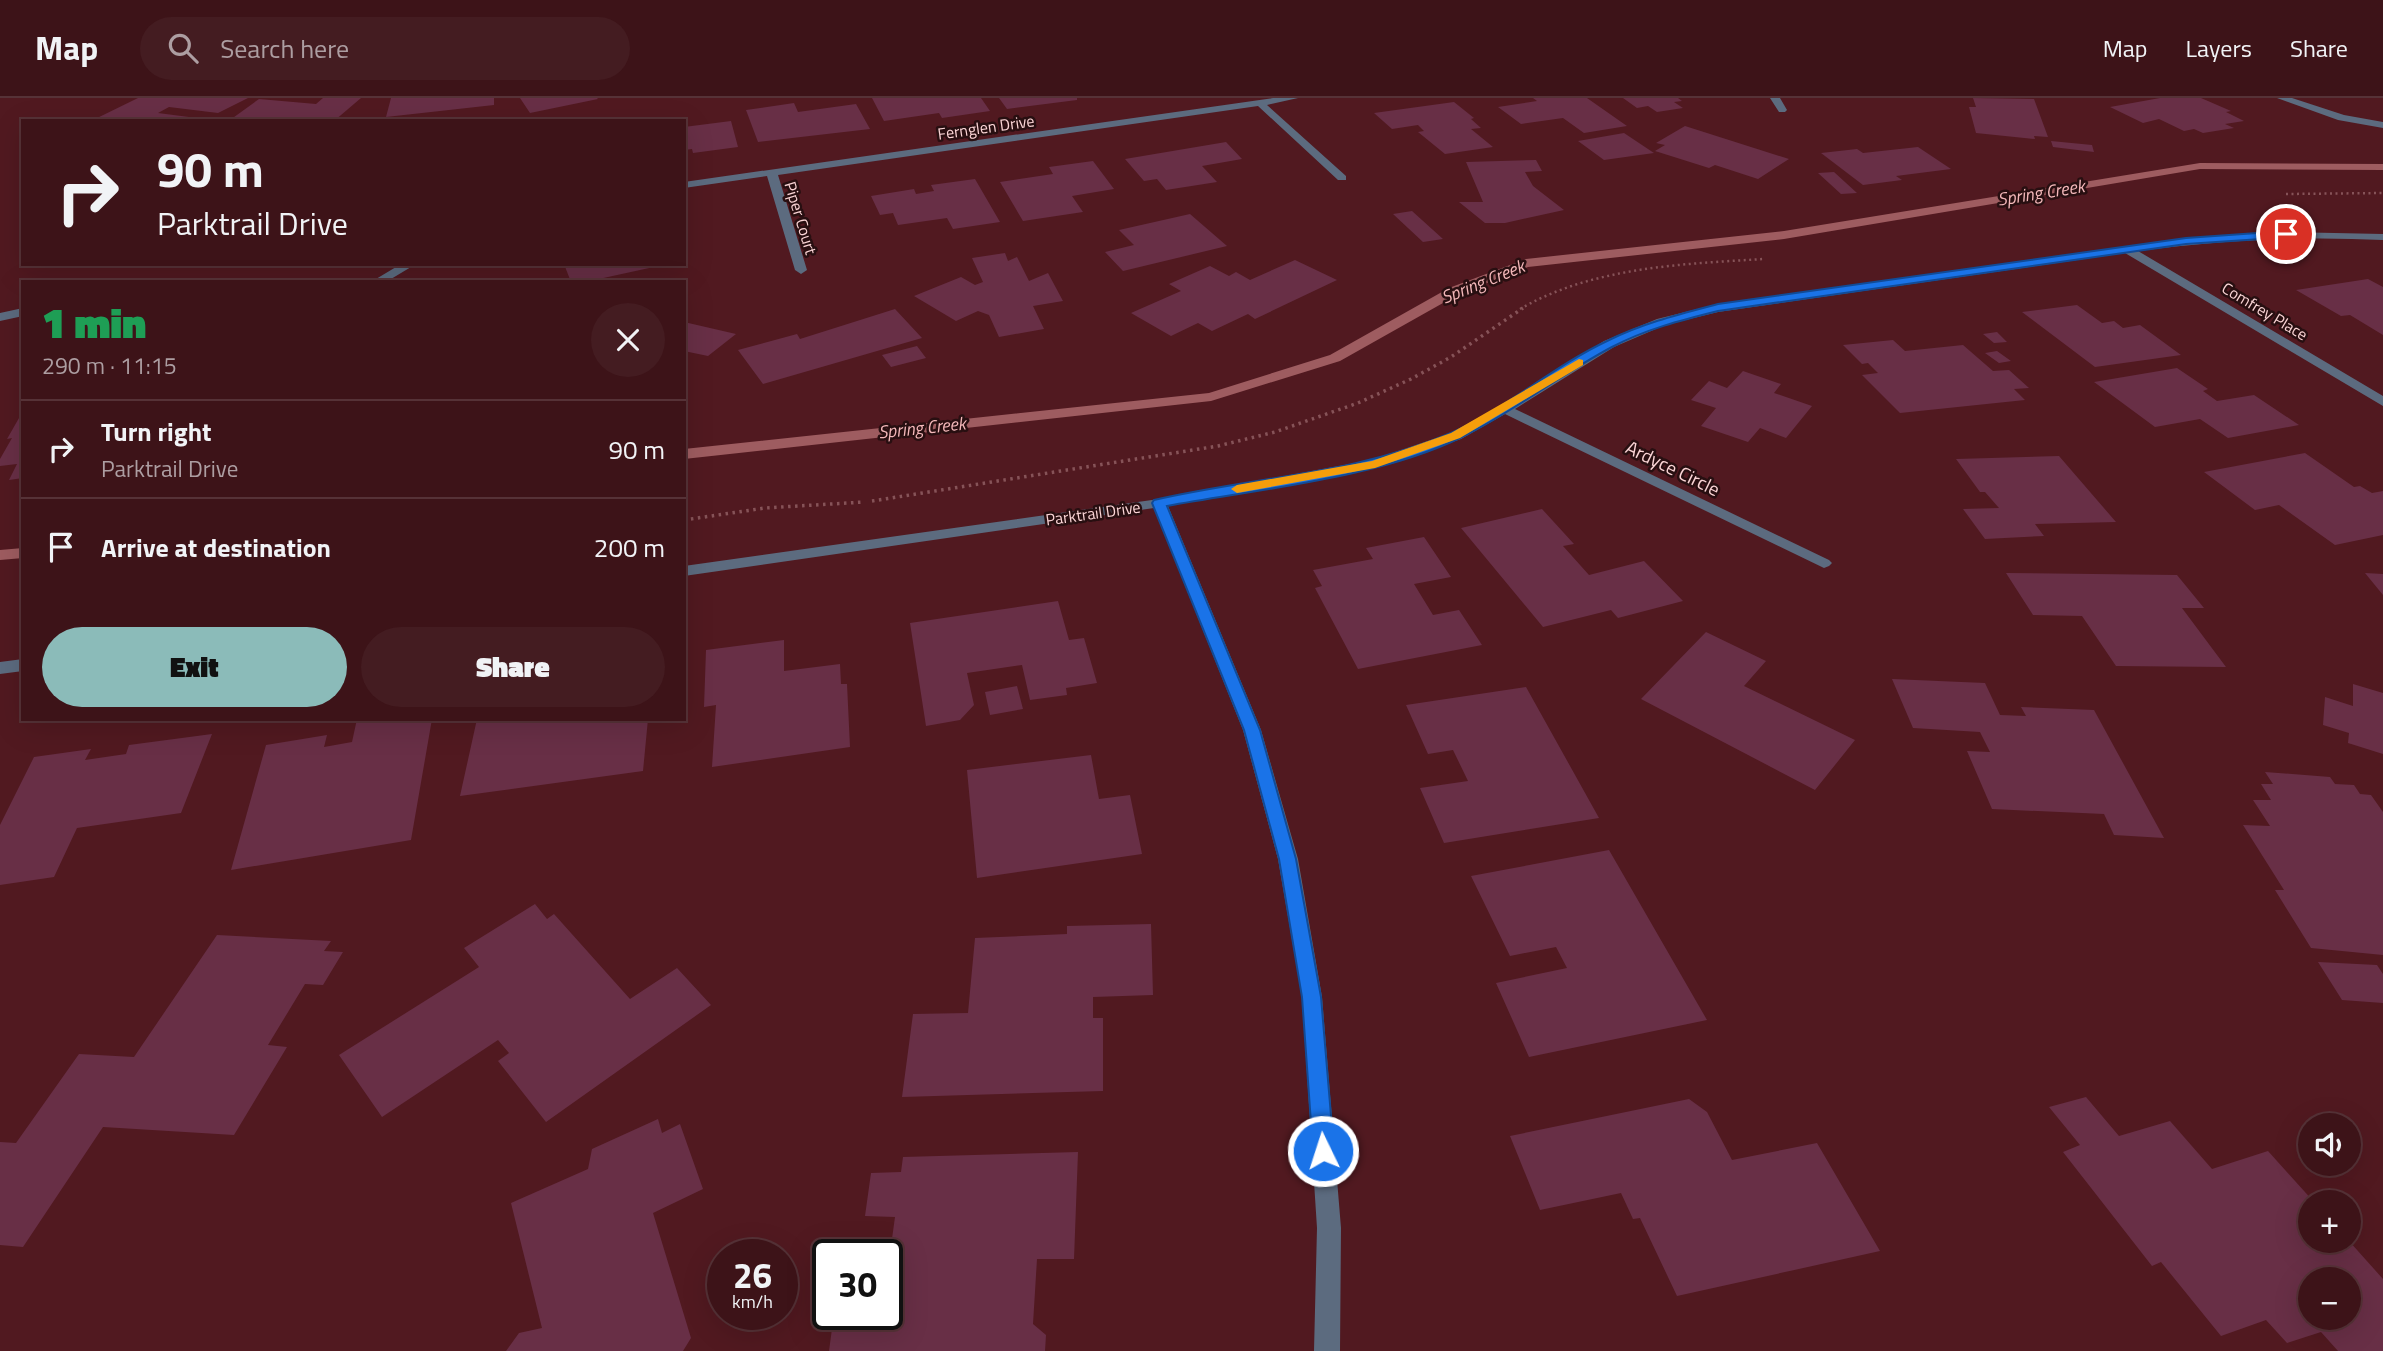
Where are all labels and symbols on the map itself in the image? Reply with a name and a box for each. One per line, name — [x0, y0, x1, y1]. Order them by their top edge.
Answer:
street label: Fernglen Drive — [936, 108, 1036, 146]
water label: Spring Creek — [1995, 172, 2088, 213]
street label: Piper Court — [779, 179, 824, 258]
pin — [2256, 204, 2316, 264]
water label: Spring Creek — [1437, 252, 1530, 311]
street label: Comfrey Place — [2218, 276, 2312, 346]
water label: Spring Creek — [877, 409, 969, 446]
street label: Ardyce Circle — [1621, 432, 1725, 503]
street label: Parktrail Drive — [1044, 494, 1142, 532]
position arrow — [1286, 1114, 1360, 1188]
speed limit sign: 30 — [812, 1239, 903, 1330]

